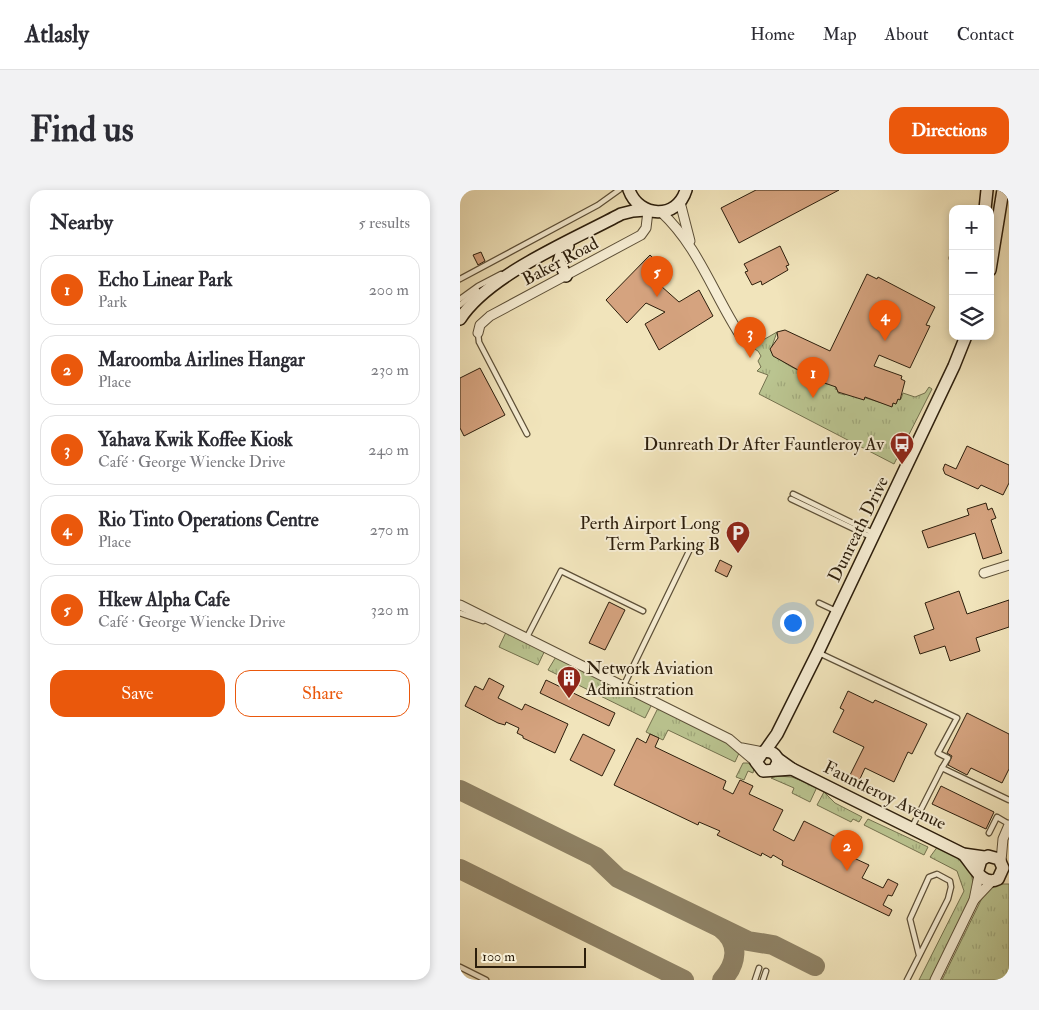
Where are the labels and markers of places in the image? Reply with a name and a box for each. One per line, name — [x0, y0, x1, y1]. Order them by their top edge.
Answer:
pin: 5 — [641, 256, 673, 297]
pin: 4 — [869, 300, 901, 341]
pin: 3 — [734, 317, 766, 358]
pin: 1 — [797, 357, 829, 398]
bus stop icon: Dunreath Dr After Fauntleroy Av — [889, 431, 915, 465]
place label: Dunreath Dr After Fauntleroy Av — [644, 433, 884, 456]
place label: Perth Airport Long Term Parking B — [580, 512, 721, 556]
parking icon: Perth Airport Long Term Parking B — [725, 520, 751, 554]
place label: Network Aviation Administration — [585, 657, 713, 701]
building icon: Network Aviation Administration — [556, 665, 582, 699]
pin: 2 — [831, 830, 863, 871]

